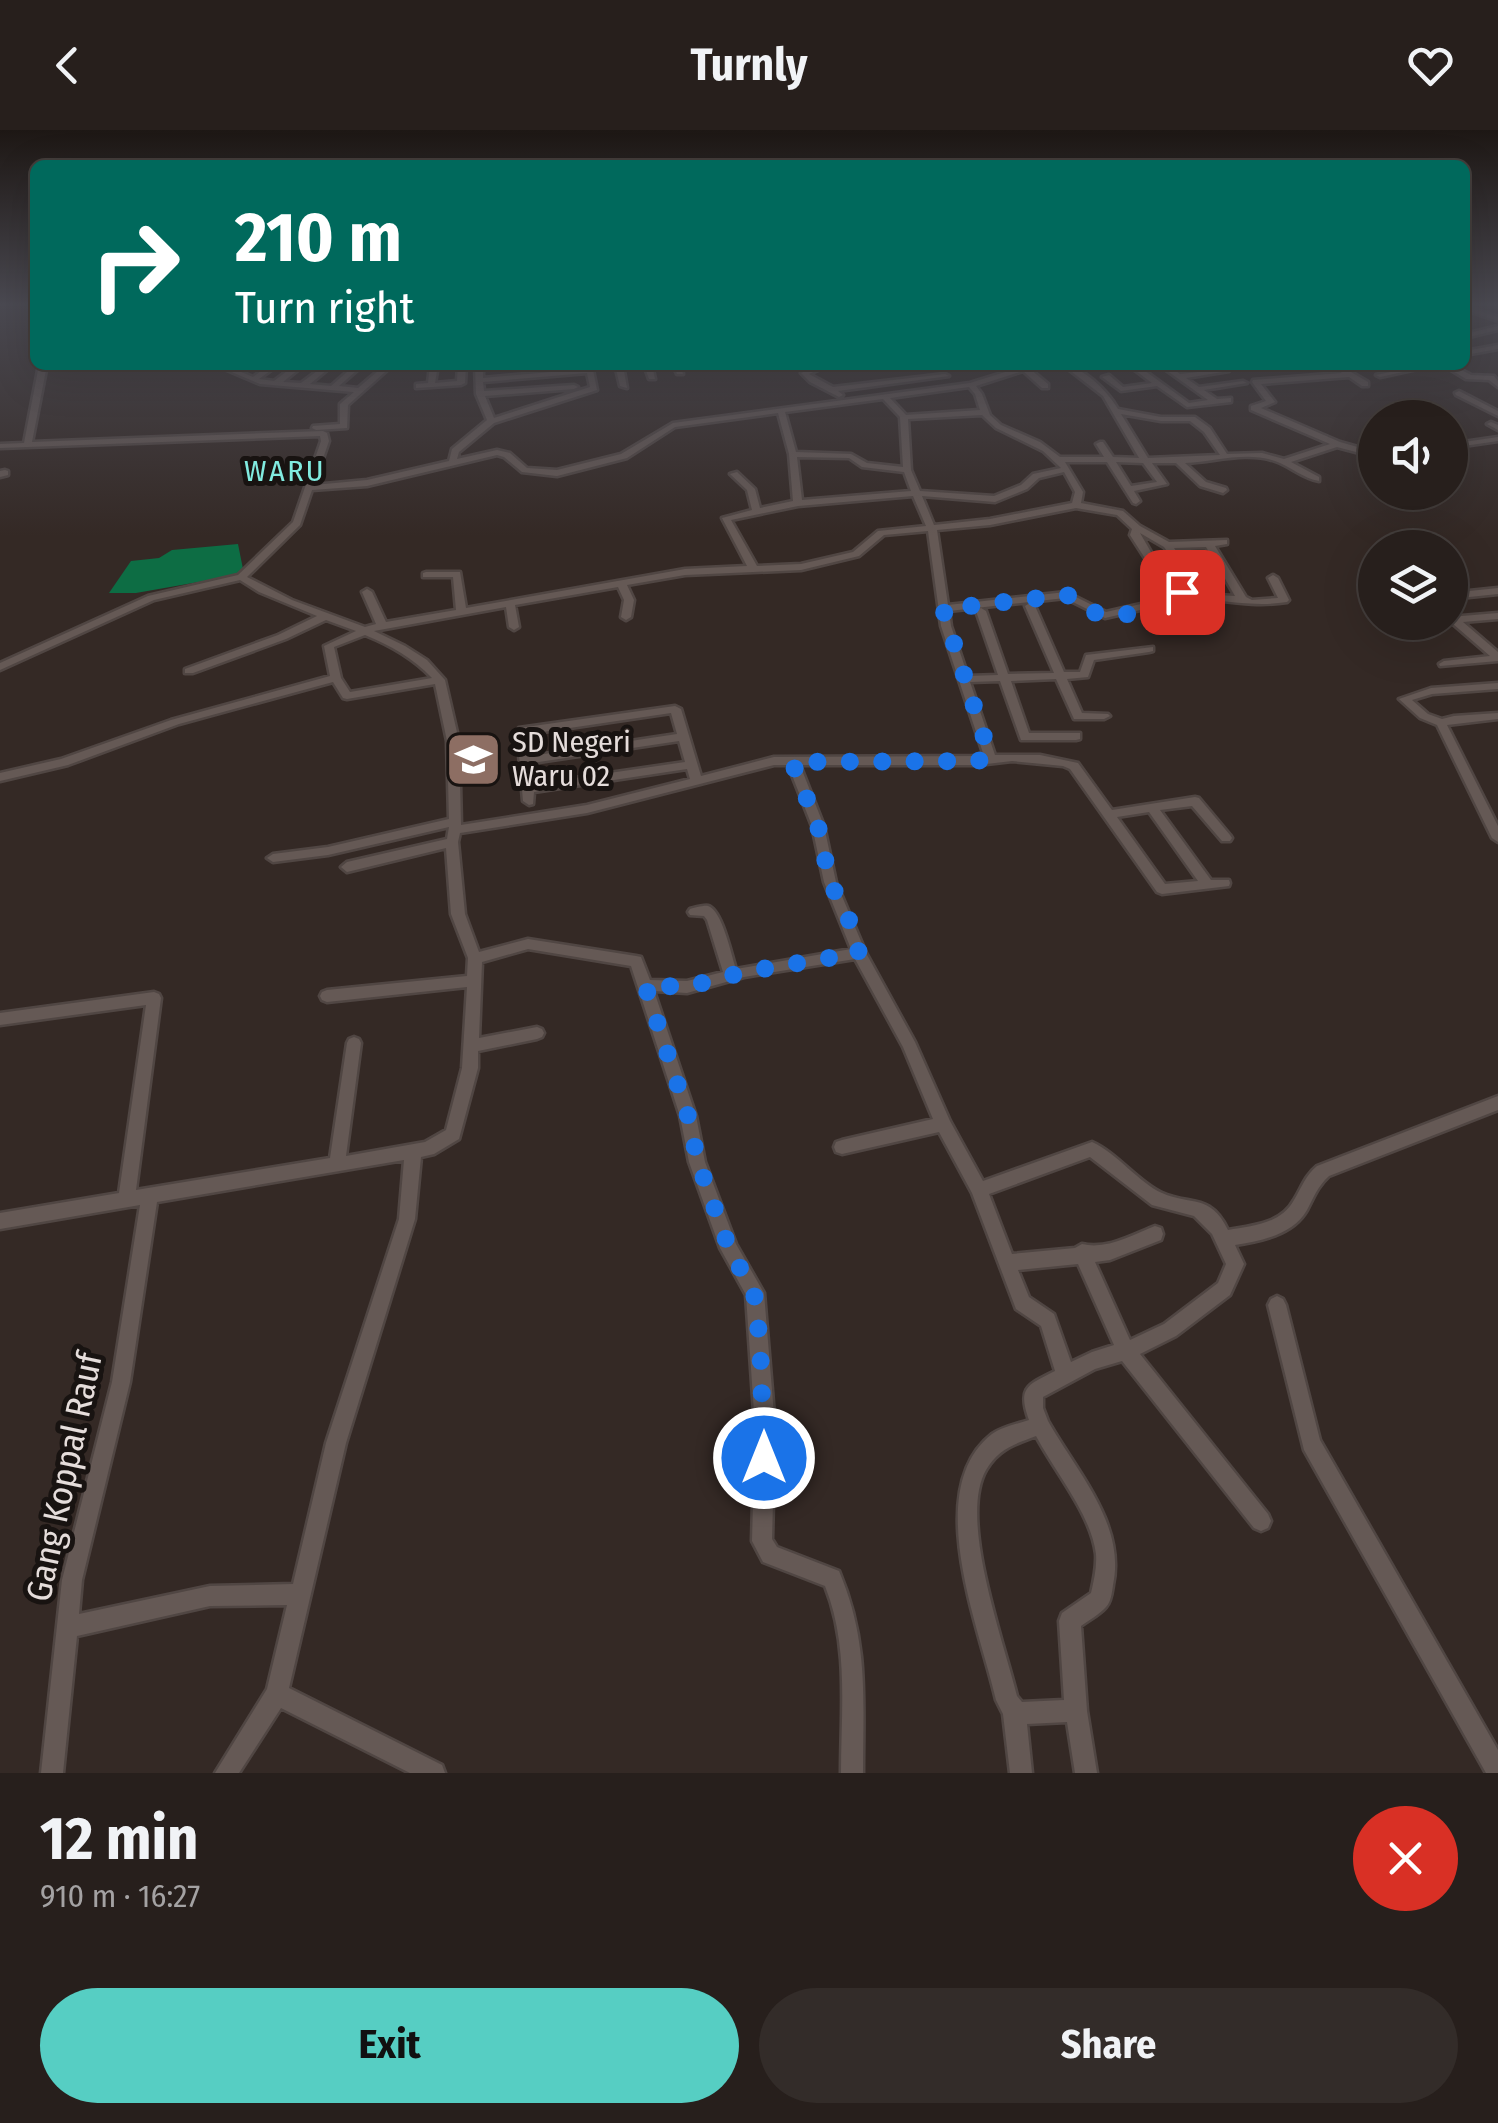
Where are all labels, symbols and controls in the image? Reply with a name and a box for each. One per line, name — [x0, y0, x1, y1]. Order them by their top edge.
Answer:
icon: back — [40, 38, 95, 93]
text: Turnly — [691, 38, 807, 92]
icon: heart — [1403, 38, 1458, 93]
text: 210 m — [235, 196, 402, 280]
icon: right — [70, 200, 200, 330]
text: Turn right — [235, 281, 414, 335]
map controls — [1358, 400, 1468, 640]
button: sound — [1358, 400, 1468, 510]
district label: WARU — [244, 453, 326, 489]
button: layers — [1358, 530, 1468, 640]
pin — [1140, 550, 1225, 635]
icon: arrive — [1155, 565, 1210, 620]
place label: SD Negeri Waru 02 — [512, 724, 631, 794]
school or university icon: SD Negeri Waru 02 — [443, 729, 503, 789]
street label: Gang Koppal Rauf — [17, 1347, 111, 1605]
position arrow — [712, 1406, 816, 1510]
text: 12 min — [40, 1803, 198, 1875]
button: close — [1353, 1806, 1458, 1911]
text: 910 m · 16:27 — [40, 1877, 200, 1915]
button: Exit — [40, 1988, 739, 2103]
button: Share — [759, 1988, 1458, 2103]

